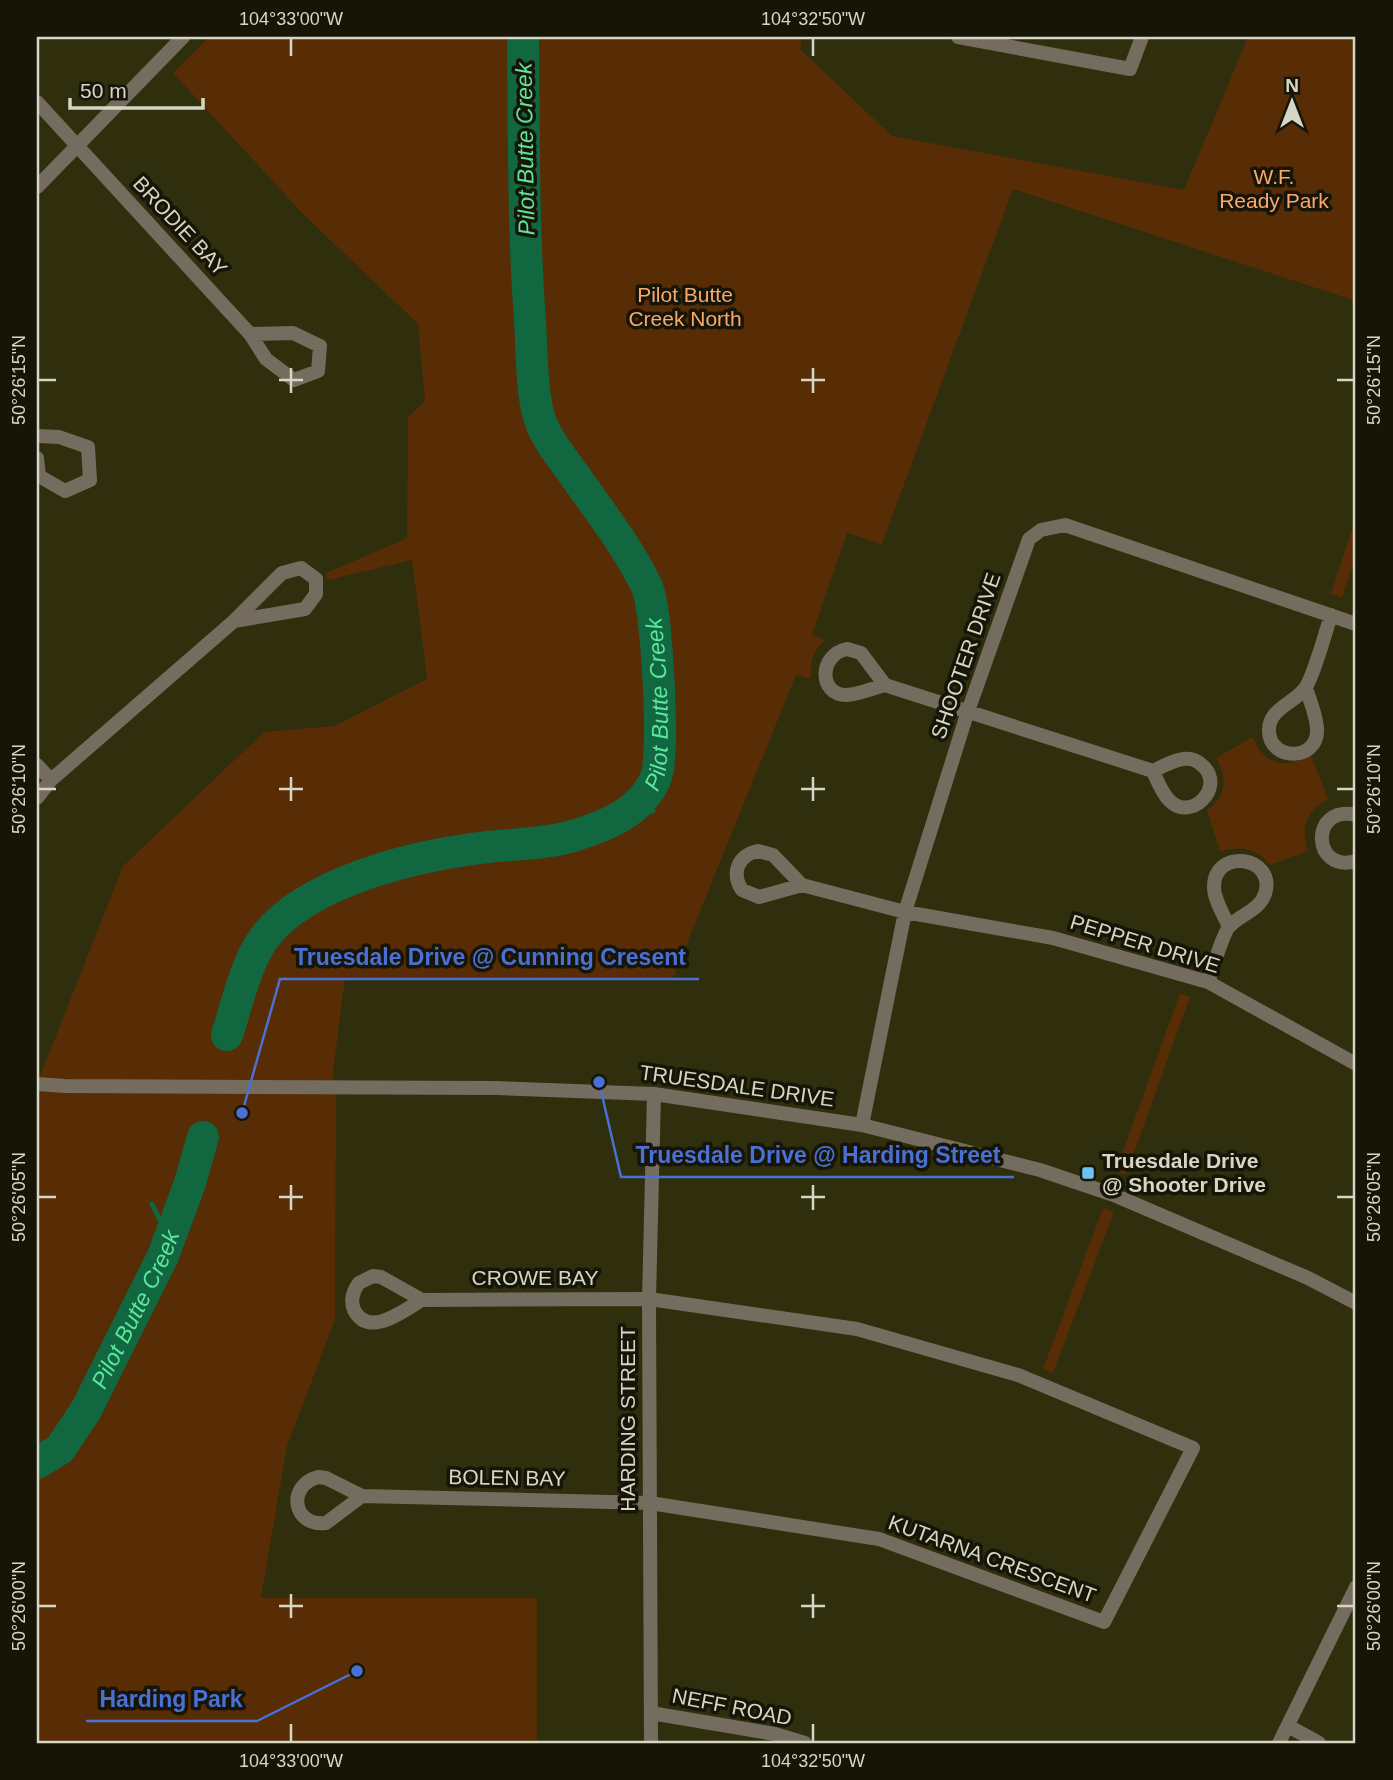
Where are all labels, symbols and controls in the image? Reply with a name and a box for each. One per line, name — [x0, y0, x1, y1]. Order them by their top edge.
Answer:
text: 104°33'00"W — [239, 9, 343, 29]
text: 104°32'50"W — [761, 9, 865, 29]
water label: Pilot Butte Creek — [510, 61, 540, 236]
scale bar — [70, 66, 203, 110]
north arrow — [1256, 66, 1326, 136]
text: N — [1285, 75, 1299, 96]
text: 50 m — [80, 79, 127, 102]
park label: W.F. Ready Park — [1219, 165, 1329, 212]
street label: BRODIE BAY — [129, 171, 232, 280]
park label: Pilot Butte Creek North — [628, 283, 742, 330]
text: 50°26'15"N — [9, 335, 29, 425]
text: 50°26'15"N — [1364, 335, 1384, 425]
street label: SHOOTER DRIVE — [926, 570, 1005, 742]
water label: Pilot Butte Creek — [639, 615, 673, 795]
text: 50°26'10"N — [9, 744, 29, 834]
text: 50°26'10"N — [1364, 744, 1384, 834]
street label: PEPPER DRIVE — [1068, 910, 1223, 977]
callout: Truesdale Drive @ Cunning Cresent — [280, 935, 699, 979]
text: Truesdale Drive @ Cunning Cresent — [294, 944, 686, 970]
street label: TRUESDALE DRIVE — [638, 1060, 836, 1111]
callout: Truesdale Drive @ Harding Street — [621, 1133, 1014, 1177]
text: Truesdale Drive @ Harding Street — [636, 1142, 1001, 1168]
place label: Truesdale Drive @ Shooter Drive — [1102, 1149, 1266, 1196]
text: 50°26'05"N — [9, 1152, 29, 1242]
text: 50°26'05"N — [1364, 1152, 1384, 1242]
marker: Truesdale Drive @ Shooter Drive — [1080, 1165, 1096, 1181]
water label: Pilot Butte Creek — [86, 1225, 185, 1393]
street label: CROWE BAY — [472, 1266, 598, 1289]
street label: HARDING STREET — [616, 1326, 639, 1512]
street label: BOLEN BAY — [448, 1465, 566, 1490]
street label: KUTARNA CRESCENT — [885, 1510, 1099, 1607]
text: 50°26'00"N — [9, 1561, 29, 1651]
text: 50°26'00"N — [1364, 1561, 1384, 1651]
callout: Harding Park — [86, 1677, 257, 1721]
street label: NEFF ROAD — [670, 1684, 794, 1729]
text: Harding Park — [99, 1686, 243, 1712]
text: 104°33'00"W — [239, 1751, 343, 1771]
text: 104°32'50"W — [761, 1751, 865, 1771]

